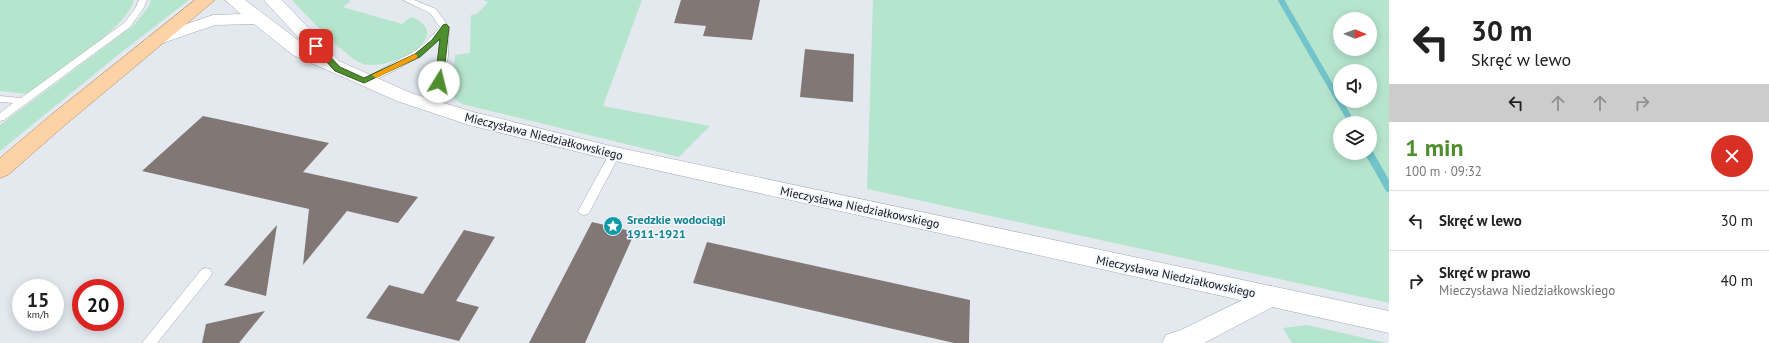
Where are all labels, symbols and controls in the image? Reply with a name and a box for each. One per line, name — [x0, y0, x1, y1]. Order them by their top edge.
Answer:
north arrow — [1333, 12, 1377, 56]
map controls — [1333, 12, 1377, 160]
text: 30 m — [1471, 12, 1532, 49]
icon: left — [1405, 16, 1457, 68]
pin — [299, 29, 333, 63]
icon: arrive — [305, 35, 327, 57]
text: Skręć w lewo — [1471, 48, 1571, 71]
position arrow — [418, 61, 460, 103]
button: sound — [1333, 64, 1377, 108]
icon: left — [1505, 92, 1527, 114]
icon: ahead — [1547, 92, 1569, 114]
icon: ahead — [1589, 92, 1611, 114]
icon: right — [1631, 92, 1653, 114]
street label: Mieczysława Niedziałkowskiego — [463, 109, 625, 163]
button: layers — [1333, 116, 1377, 160]
text: 1 min — [1405, 132, 1464, 163]
button: close — [1711, 135, 1753, 177]
text: 100 m · 09:32 — [1405, 163, 1482, 180]
street label: Mieczysława Niedziałkowskiego — [779, 183, 941, 231]
icon: left — [1405, 210, 1427, 232]
text: Skręć w lewo — [1439, 211, 1522, 230]
text: 30 m — [1720, 211, 1753, 230]
place label: Sredzkie wodociągi 1911-1921 — [627, 212, 726, 241]
place icon: Sredzkie wodociągi 1911-1921 — [602, 215, 624, 237]
street label: Mieczysława Niedziałkowskiego — [1095, 252, 1257, 300]
text: Skręć w prawo — [1439, 263, 1531, 282]
icon: right — [1405, 270, 1427, 292]
text: 40 m — [1720, 271, 1753, 290]
speed limit sign: 20 — [72, 279, 124, 331]
text: Mieczysława Niedziałkowskiego — [1439, 282, 1615, 299]
text: 15 — [27, 287, 49, 313]
text: km/h — [27, 308, 49, 321]

